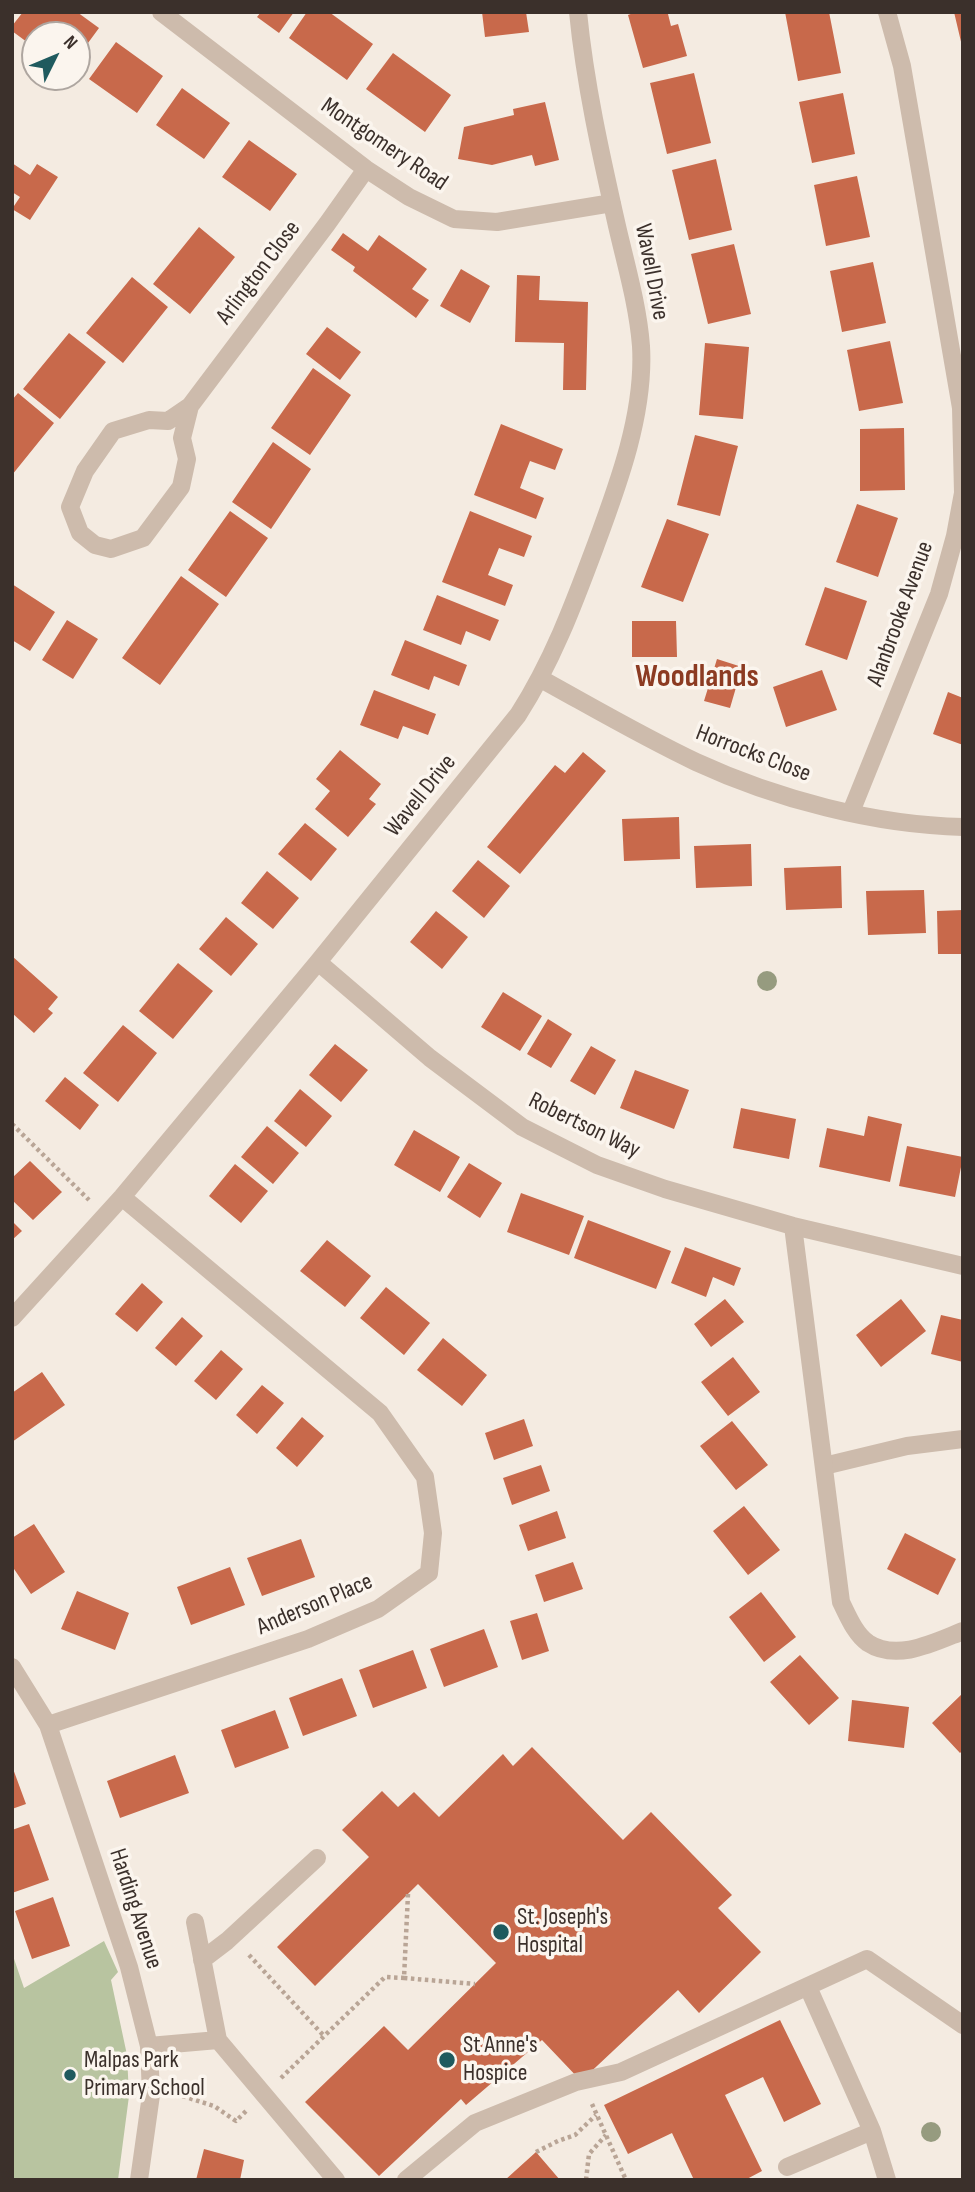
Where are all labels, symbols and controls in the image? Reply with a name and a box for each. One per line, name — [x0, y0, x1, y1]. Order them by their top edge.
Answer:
north arrow — [21, 21, 91, 91]
text: N — [58, 31, 82, 54]
street label: Montgomery Road — [315, 92, 453, 198]
street label: Arlington Close — [211, 215, 307, 331]
street label: Wavell Drive — [628, 221, 674, 323]
street label: Alanbrooke Avenue — [861, 538, 941, 690]
district label: Woodlands — [635, 659, 759, 697]
street label: Horrocks Close — [691, 719, 815, 789]
street label: Wavell Drive — [379, 749, 463, 843]
street label: Robertson Way — [523, 1087, 645, 1165]
street label: Anderson Place — [253, 1568, 377, 1642]
street label: Harding Avenue — [102, 1845, 168, 1973]
place label: St. Joseph's Hospital — [517, 1904, 608, 1960]
marker: St. Joseph's Hospital — [491, 1922, 511, 1942]
place label: St Anne's Hospice — [463, 2032, 538, 2088]
place label: Malpas Park Primary School — [84, 2047, 205, 2103]
marker: St Anne's Hospice — [437, 2050, 457, 2070]
marker: Malpas Park Primary School — [62, 2067, 78, 2083]

